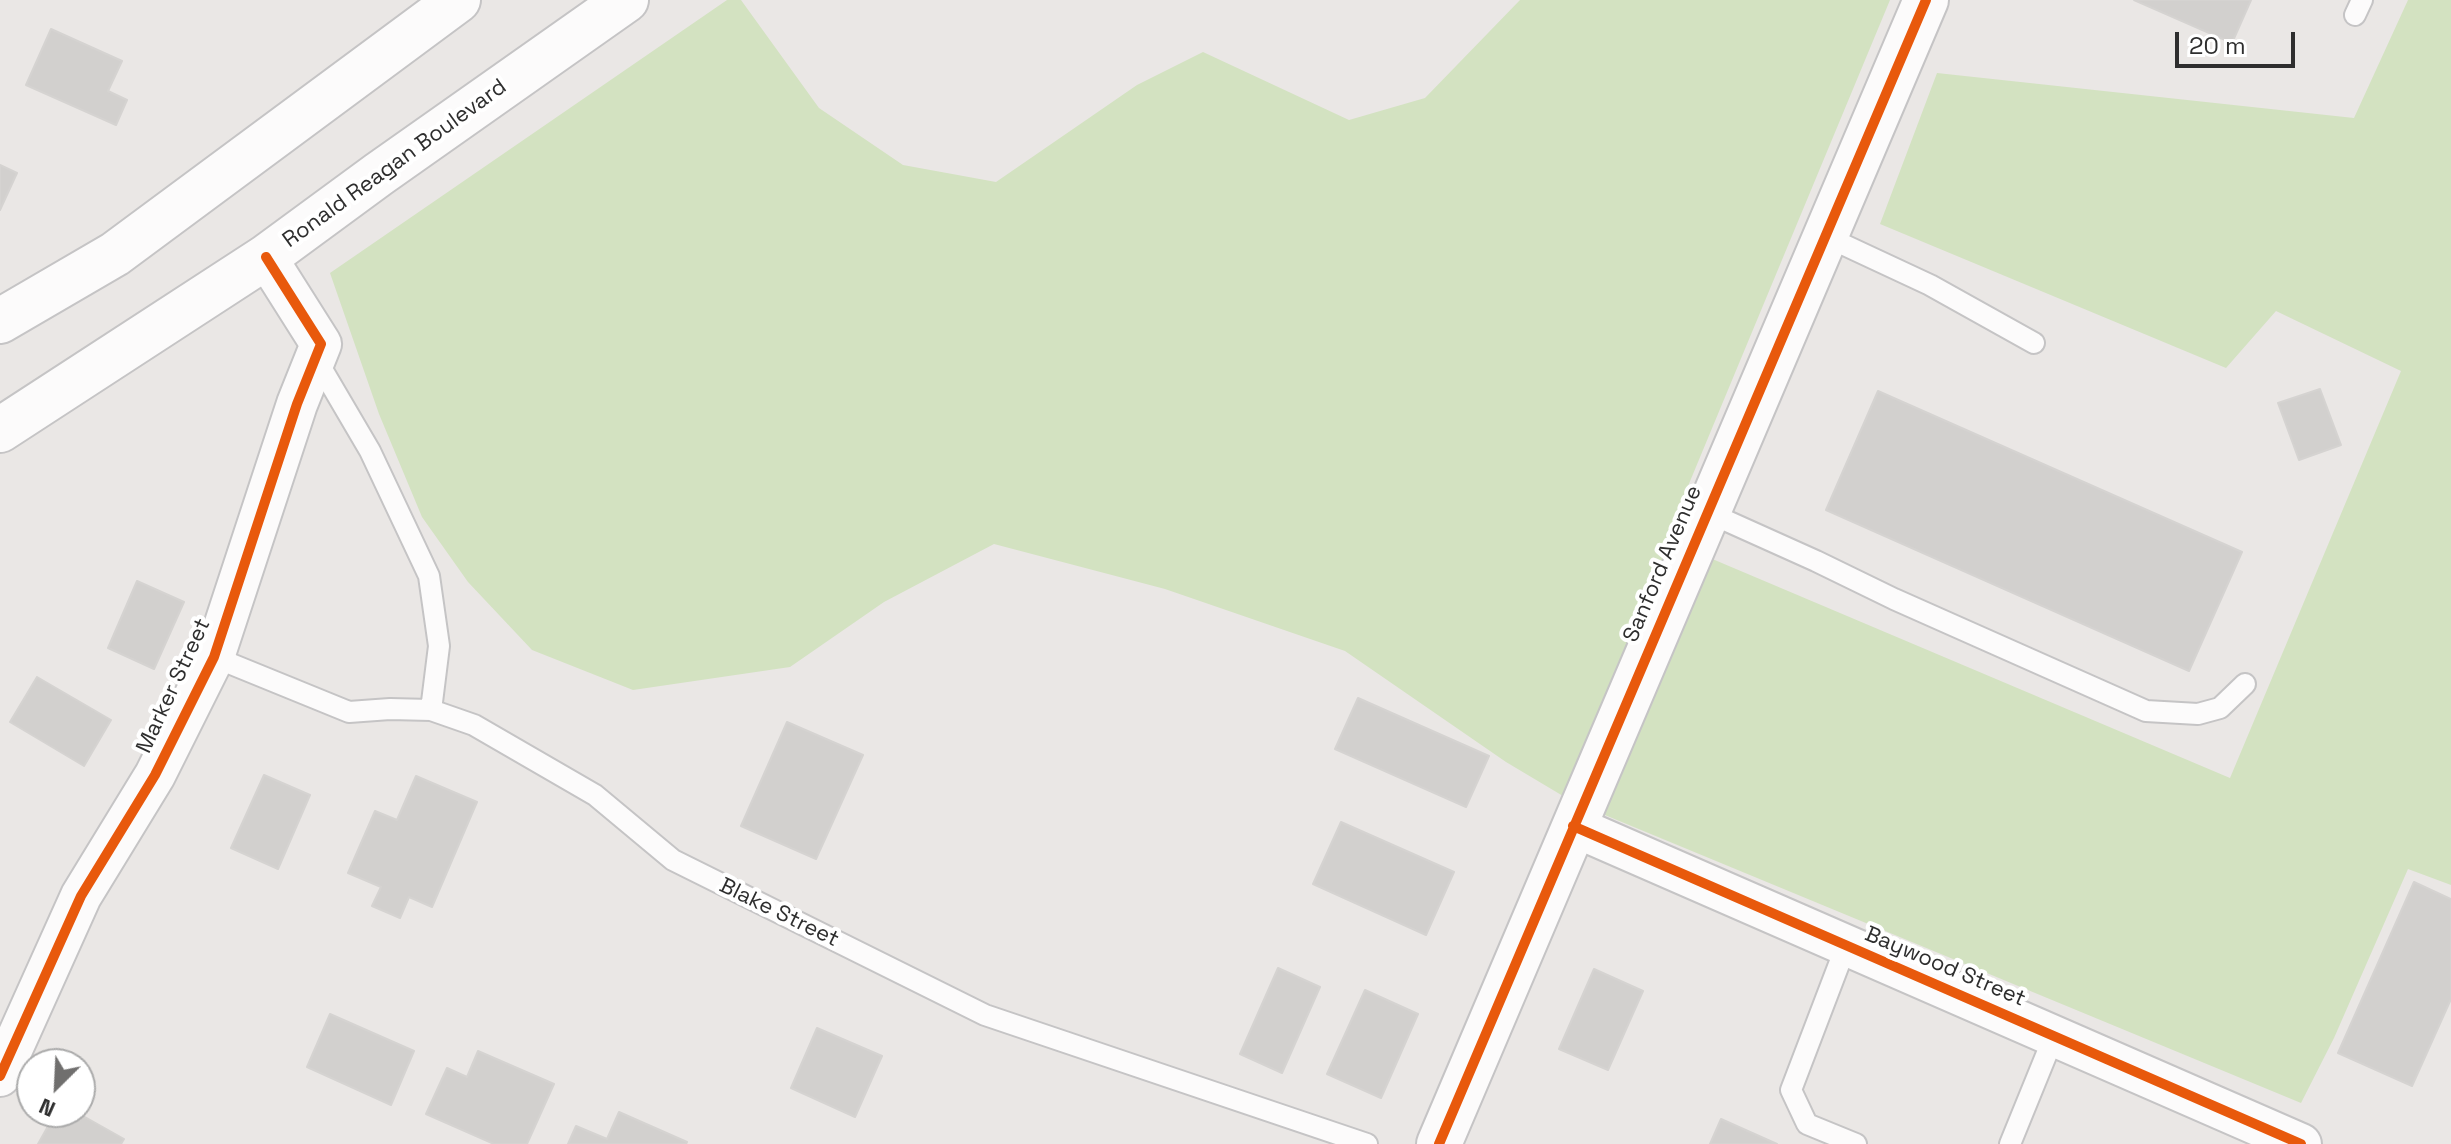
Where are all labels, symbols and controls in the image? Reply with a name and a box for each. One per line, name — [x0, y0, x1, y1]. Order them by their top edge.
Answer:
scale bar — [2179, 16, 2299, 66]
text: 20 m — [2189, 30, 2246, 61]
street label: Ronald Reagan Boulevard — [278, 74, 512, 254]
street label: Sanford Avenue — [1618, 482, 1708, 646]
street label: Marker Street — [131, 615, 217, 757]
street label: Blake Street — [715, 873, 843, 953]
street label: Baywood Street — [1861, 921, 2029, 1013]
north arrow — [16, 1048, 96, 1128]
text: N — [35, 1092, 59, 1124]

